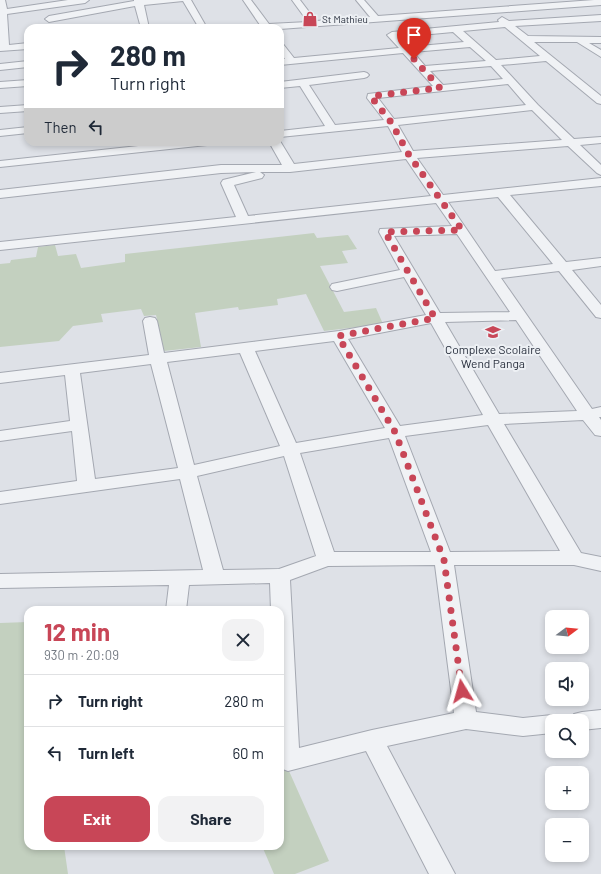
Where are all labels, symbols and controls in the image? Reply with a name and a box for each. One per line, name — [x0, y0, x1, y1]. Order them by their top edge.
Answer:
shop icon: St Mathieu — [301, 10, 319, 28]
place label: St Mathieu — [322, 13, 368, 25]
pin — [397, 18, 431, 59]
icon: arrive — [403, 24, 425, 46]
text: 280 m — [110, 38, 186, 72]
icon: right — [44, 40, 96, 92]
text: Turn right — [110, 72, 186, 94]
icon: left — [85, 116, 107, 138]
text: Then — [44, 118, 77, 136]
school or university icon: Complexe Scolaire Wend Panga — [484, 323, 502, 341]
place label: Complexe Scolaire Wend Panga — [445, 342, 541, 370]
north arrow — [545, 610, 589, 654]
map controls — [545, 610, 589, 862]
text: 12 min — [44, 617, 110, 646]
button: close — [222, 619, 264, 661]
text: 930 m · 20:09 — [44, 647, 119, 663]
button: sound — [545, 662, 589, 706]
position arrow — [441, 670, 483, 712]
icon: right — [44, 690, 66, 712]
text: Turn right — [78, 692, 143, 710]
text: 280 m — [224, 692, 264, 710]
button: search — [545, 714, 589, 758]
icon: left — [44, 742, 66, 764]
text: Turn left — [78, 744, 134, 762]
text: 60 m — [232, 744, 264, 762]
button: + — [545, 766, 589, 810]
button: Exit — [44, 796, 150, 842]
button: Share — [158, 796, 264, 842]
button: − — [545, 818, 589, 862]

